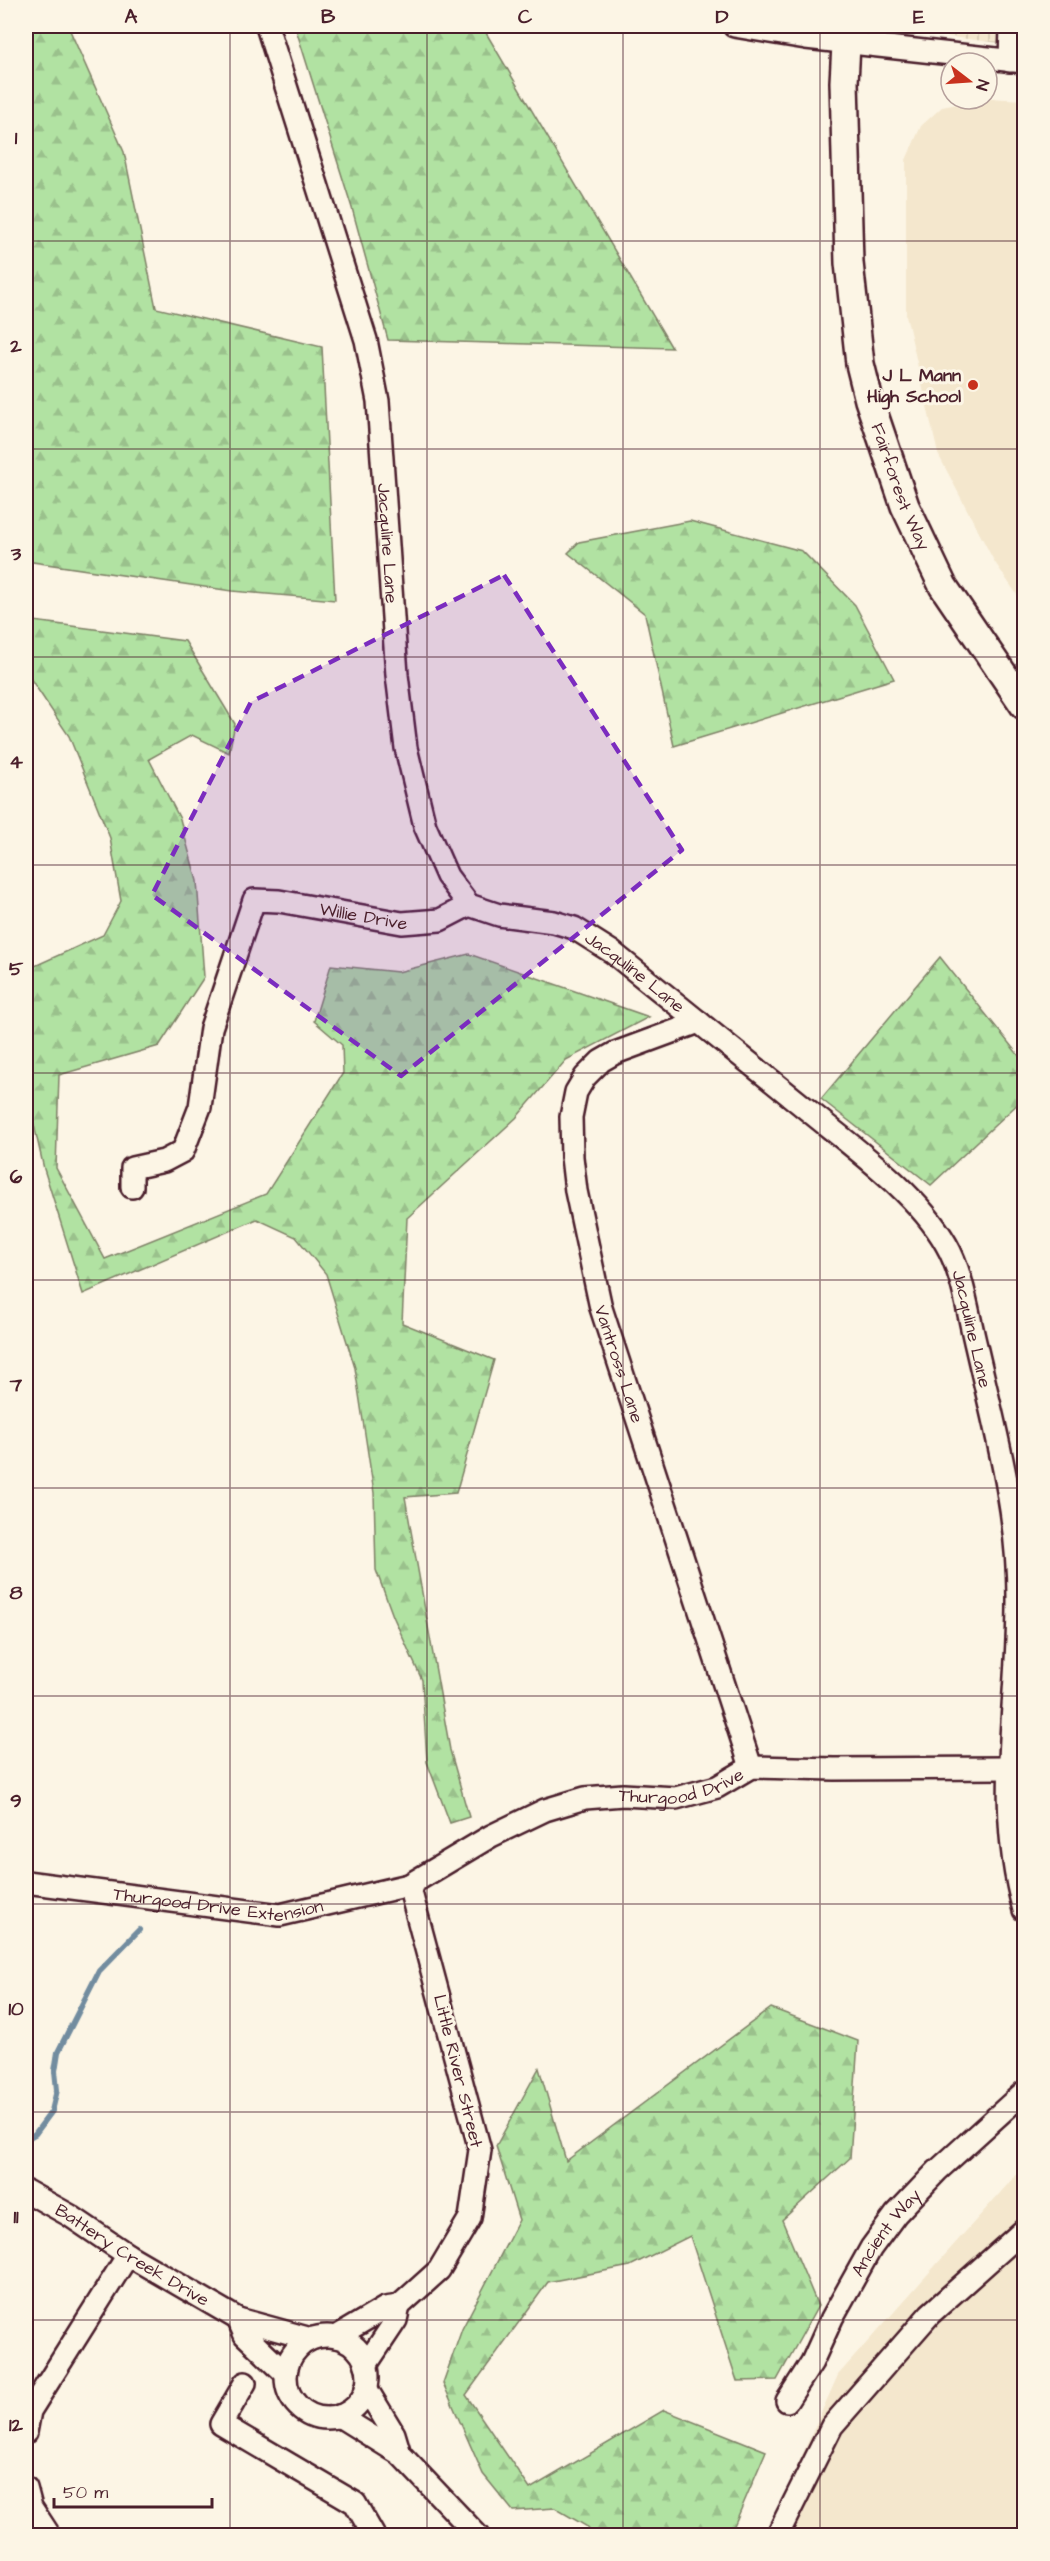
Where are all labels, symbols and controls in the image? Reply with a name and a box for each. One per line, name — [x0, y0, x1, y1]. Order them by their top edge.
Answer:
text: A — [125, 3, 138, 31]
text: B — [321, 3, 336, 31]
text: C — [518, 3, 533, 31]
text: D — [716, 3, 729, 31]
text: E — [913, 3, 925, 31]
north arrow — [939, 51, 999, 111]
text: N — [970, 77, 994, 93]
text: 1 — [15, 124, 18, 152]
text: 2 — [9, 332, 22, 360]
place label: J L Mann High School — [867, 363, 961, 410]
marker: J L Mann High School — [966, 378, 980, 392]
street label: Fairforest Way — [865, 420, 937, 555]
street label: Jacquline Lane — [371, 482, 405, 604]
text: 3 — [10, 540, 22, 568]
text: 4 — [9, 748, 23, 776]
street label: Willie Drive — [318, 896, 408, 936]
street label: Jacquline Lane — [580, 925, 690, 1019]
text: 5 — [9, 955, 24, 983]
text: 6 — [10, 1163, 23, 1191]
street label: Jacquline Lane — [946, 1266, 998, 1391]
street label: Vantross Lane — [588, 1302, 650, 1426]
text: 7 — [9, 1371, 23, 1399]
text: 8 — [10, 1579, 23, 1607]
street label: Thurgood Drive — [618, 1761, 748, 1811]
text: 9 — [10, 1787, 22, 1815]
street label: Thurgood Drive Extension — [112, 1881, 326, 1928]
street label: Little River Street — [427, 1992, 489, 2151]
text: 10 — [8, 1995, 24, 2023]
street label: Ancient Way — [845, 2183, 927, 2281]
street label: Battery Creek Drive — [51, 2197, 214, 2312]
text: 11 — [13, 2203, 19, 2231]
text: 12 — [9, 2411, 24, 2439]
scale bar — [54, 2471, 212, 2509]
text: 50 m — [63, 2480, 108, 2505]

